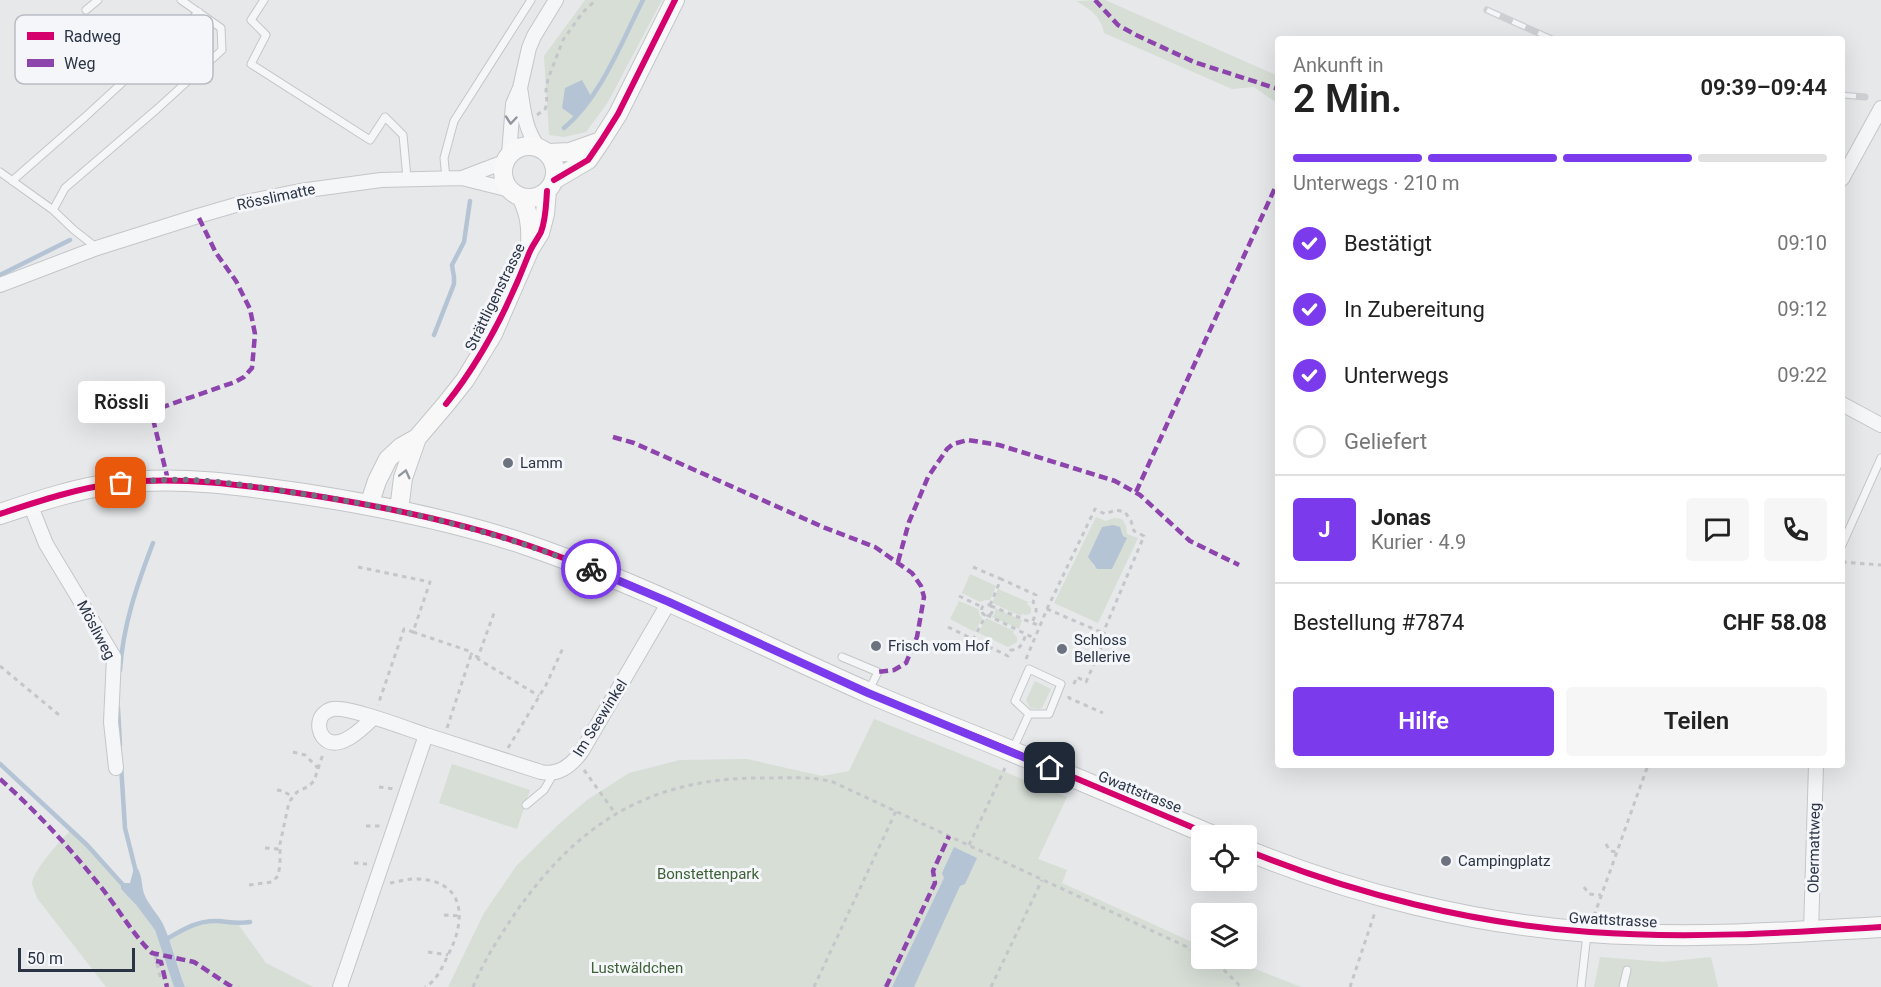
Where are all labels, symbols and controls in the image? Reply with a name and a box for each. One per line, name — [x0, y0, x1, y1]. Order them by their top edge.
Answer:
legend — [15, 15, 213, 84]
text: Radweg — [64, 27, 121, 46]
text: Ankunft in — [1293, 53, 1384, 77]
text: Weg — [64, 54, 95, 73]
text: 09:39–09:44 — [1700, 75, 1827, 100]
text: 2 Min. — [1293, 76, 1402, 122]
one-way arrow — [505, 116, 518, 125]
text: Unterwegs · 210 m — [1293, 171, 1460, 195]
street label: Rösslimatte — [235, 180, 317, 214]
icon: check — [1293, 227, 1326, 260]
text: Bestätigt — [1344, 231, 1432, 256]
text: 09:10 — [1777, 231, 1827, 255]
street label: Strättligenstrasse — [461, 240, 529, 354]
icon: check — [1293, 293, 1326, 326]
text: In Zubereitung — [1344, 297, 1485, 322]
text: 09:12 — [1777, 297, 1827, 321]
icon: check — [1293, 359, 1326, 392]
text: Unterwegs — [1344, 363, 1449, 388]
text: 09:22 — [1777, 363, 1827, 387]
callout: Rössli — [78, 381, 164, 423]
text: Rössli — [94, 390, 149, 414]
text: Geliefert — [1344, 429, 1427, 454]
place label: Lamm — [520, 454, 563, 472]
marker: Lamm — [501, 456, 515, 470]
pin — [95, 457, 146, 508]
icon: bag — [104, 466, 137, 499]
one-way arrow — [398, 469, 411, 479]
button: chat — [1686, 498, 1749, 561]
button: phone — [1764, 498, 1827, 561]
text: Jonas — [1371, 505, 1431, 530]
text: J — [1318, 517, 1331, 542]
text: Kurier · 4.9 — [1371, 530, 1466, 554]
courier — [561, 539, 621, 599]
icon: bike — [575, 553, 608, 586]
street label: Mösliweg — [73, 597, 119, 663]
text: Bestellung #7874 — [1293, 610, 1464, 635]
text: CHF 58.08 — [1723, 610, 1827, 635]
place label: Schloss Bellerive — [1074, 631, 1130, 666]
place label: Frisch vom Hof — [888, 637, 990, 655]
marker: Frisch vom Hof — [869, 639, 883, 653]
marker: Schloss Bellerive — [1055, 642, 1069, 656]
street label: Im Seewinkel — [569, 676, 631, 760]
button: Hilfe — [1293, 687, 1554, 756]
button: Teilen — [1566, 687, 1827, 756]
pin — [1024, 742, 1075, 793]
icon: home — [1033, 751, 1066, 784]
street label: Gwattstrasse — [1096, 767, 1184, 817]
street label: Obermattweg — [1804, 803, 1824, 893]
map controls — [1191, 825, 1257, 969]
button: locate — [1191, 825, 1257, 891]
place label: Campingplatz — [1458, 852, 1550, 870]
marker: Campingplatz — [1439, 854, 1453, 868]
park label: Bonstettenpark — [657, 865, 759, 883]
button: layers — [1191, 903, 1257, 969]
street label: Gwattstrasse — [1568, 909, 1658, 931]
scale bar — [18, 945, 135, 972]
text: 50 m — [27, 949, 63, 968]
park label: Lustwäldchen — [591, 959, 683, 977]

